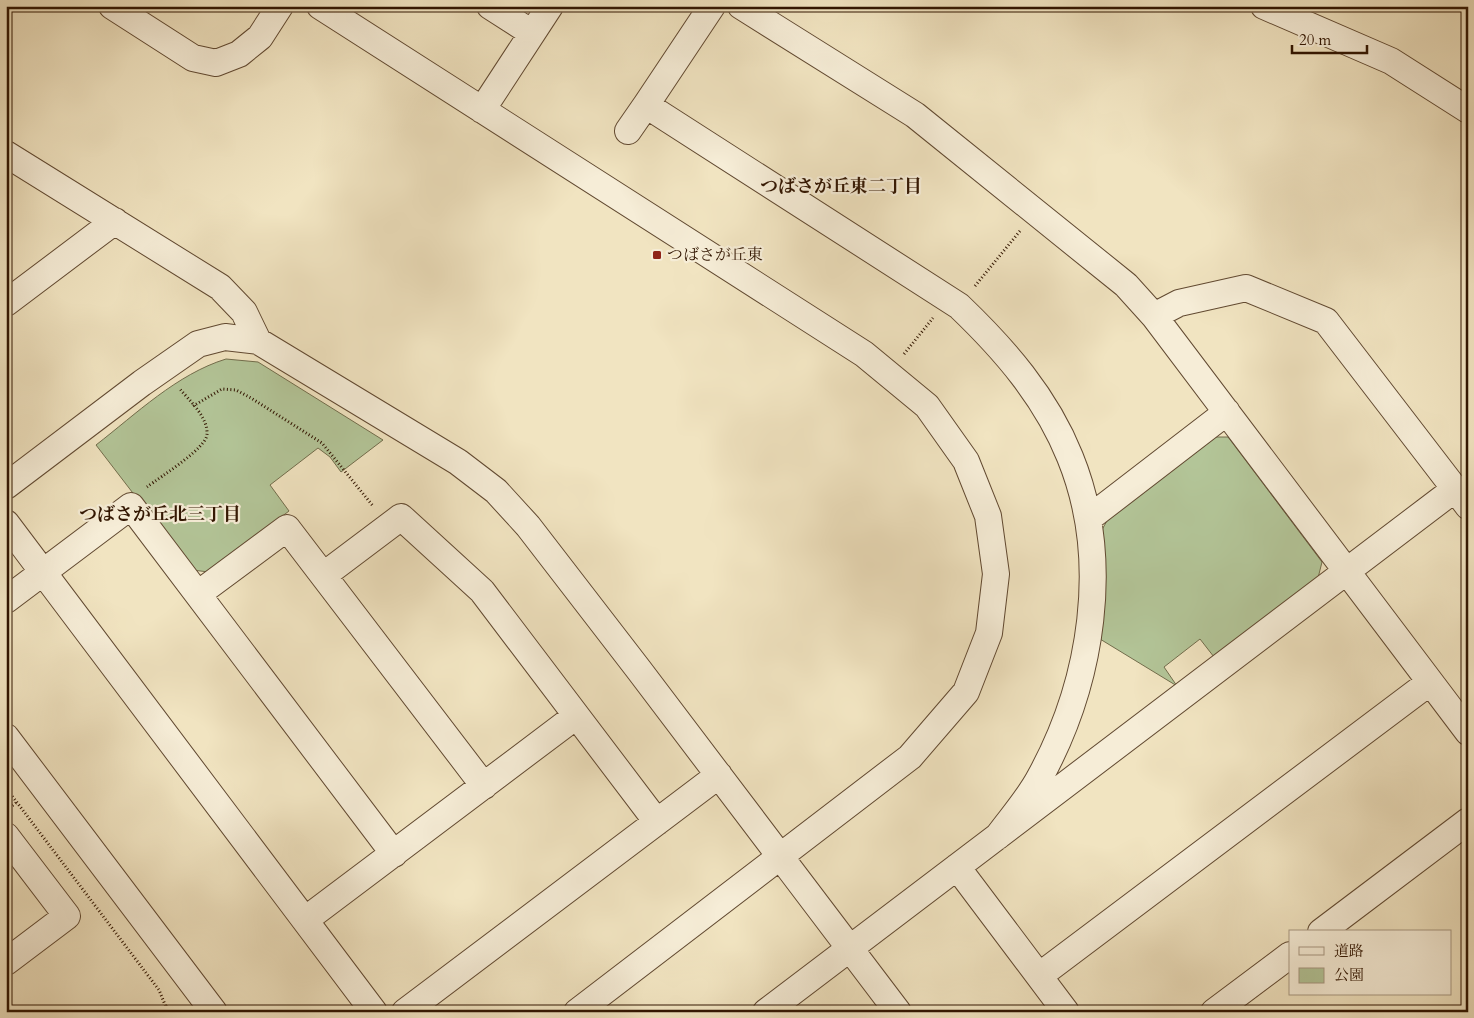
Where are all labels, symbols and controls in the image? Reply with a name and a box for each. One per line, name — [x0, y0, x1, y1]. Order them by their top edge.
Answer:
scale bar — [1292, 22, 1366, 54]
text: 20 m — [1299, 30, 1331, 50]
district label: つばさが丘東二丁目 — [760, 174, 922, 199]
place label: つばさが丘東 — [667, 244, 763, 266]
marker: つばさが丘東 — [651, 249, 663, 261]
district label: つばさが丘北三丁目 — [79, 502, 241, 527]
legend — [1289, 930, 1452, 996]
text: 道路 — [1334, 941, 1364, 961]
text: 公園 — [1334, 965, 1364, 985]

